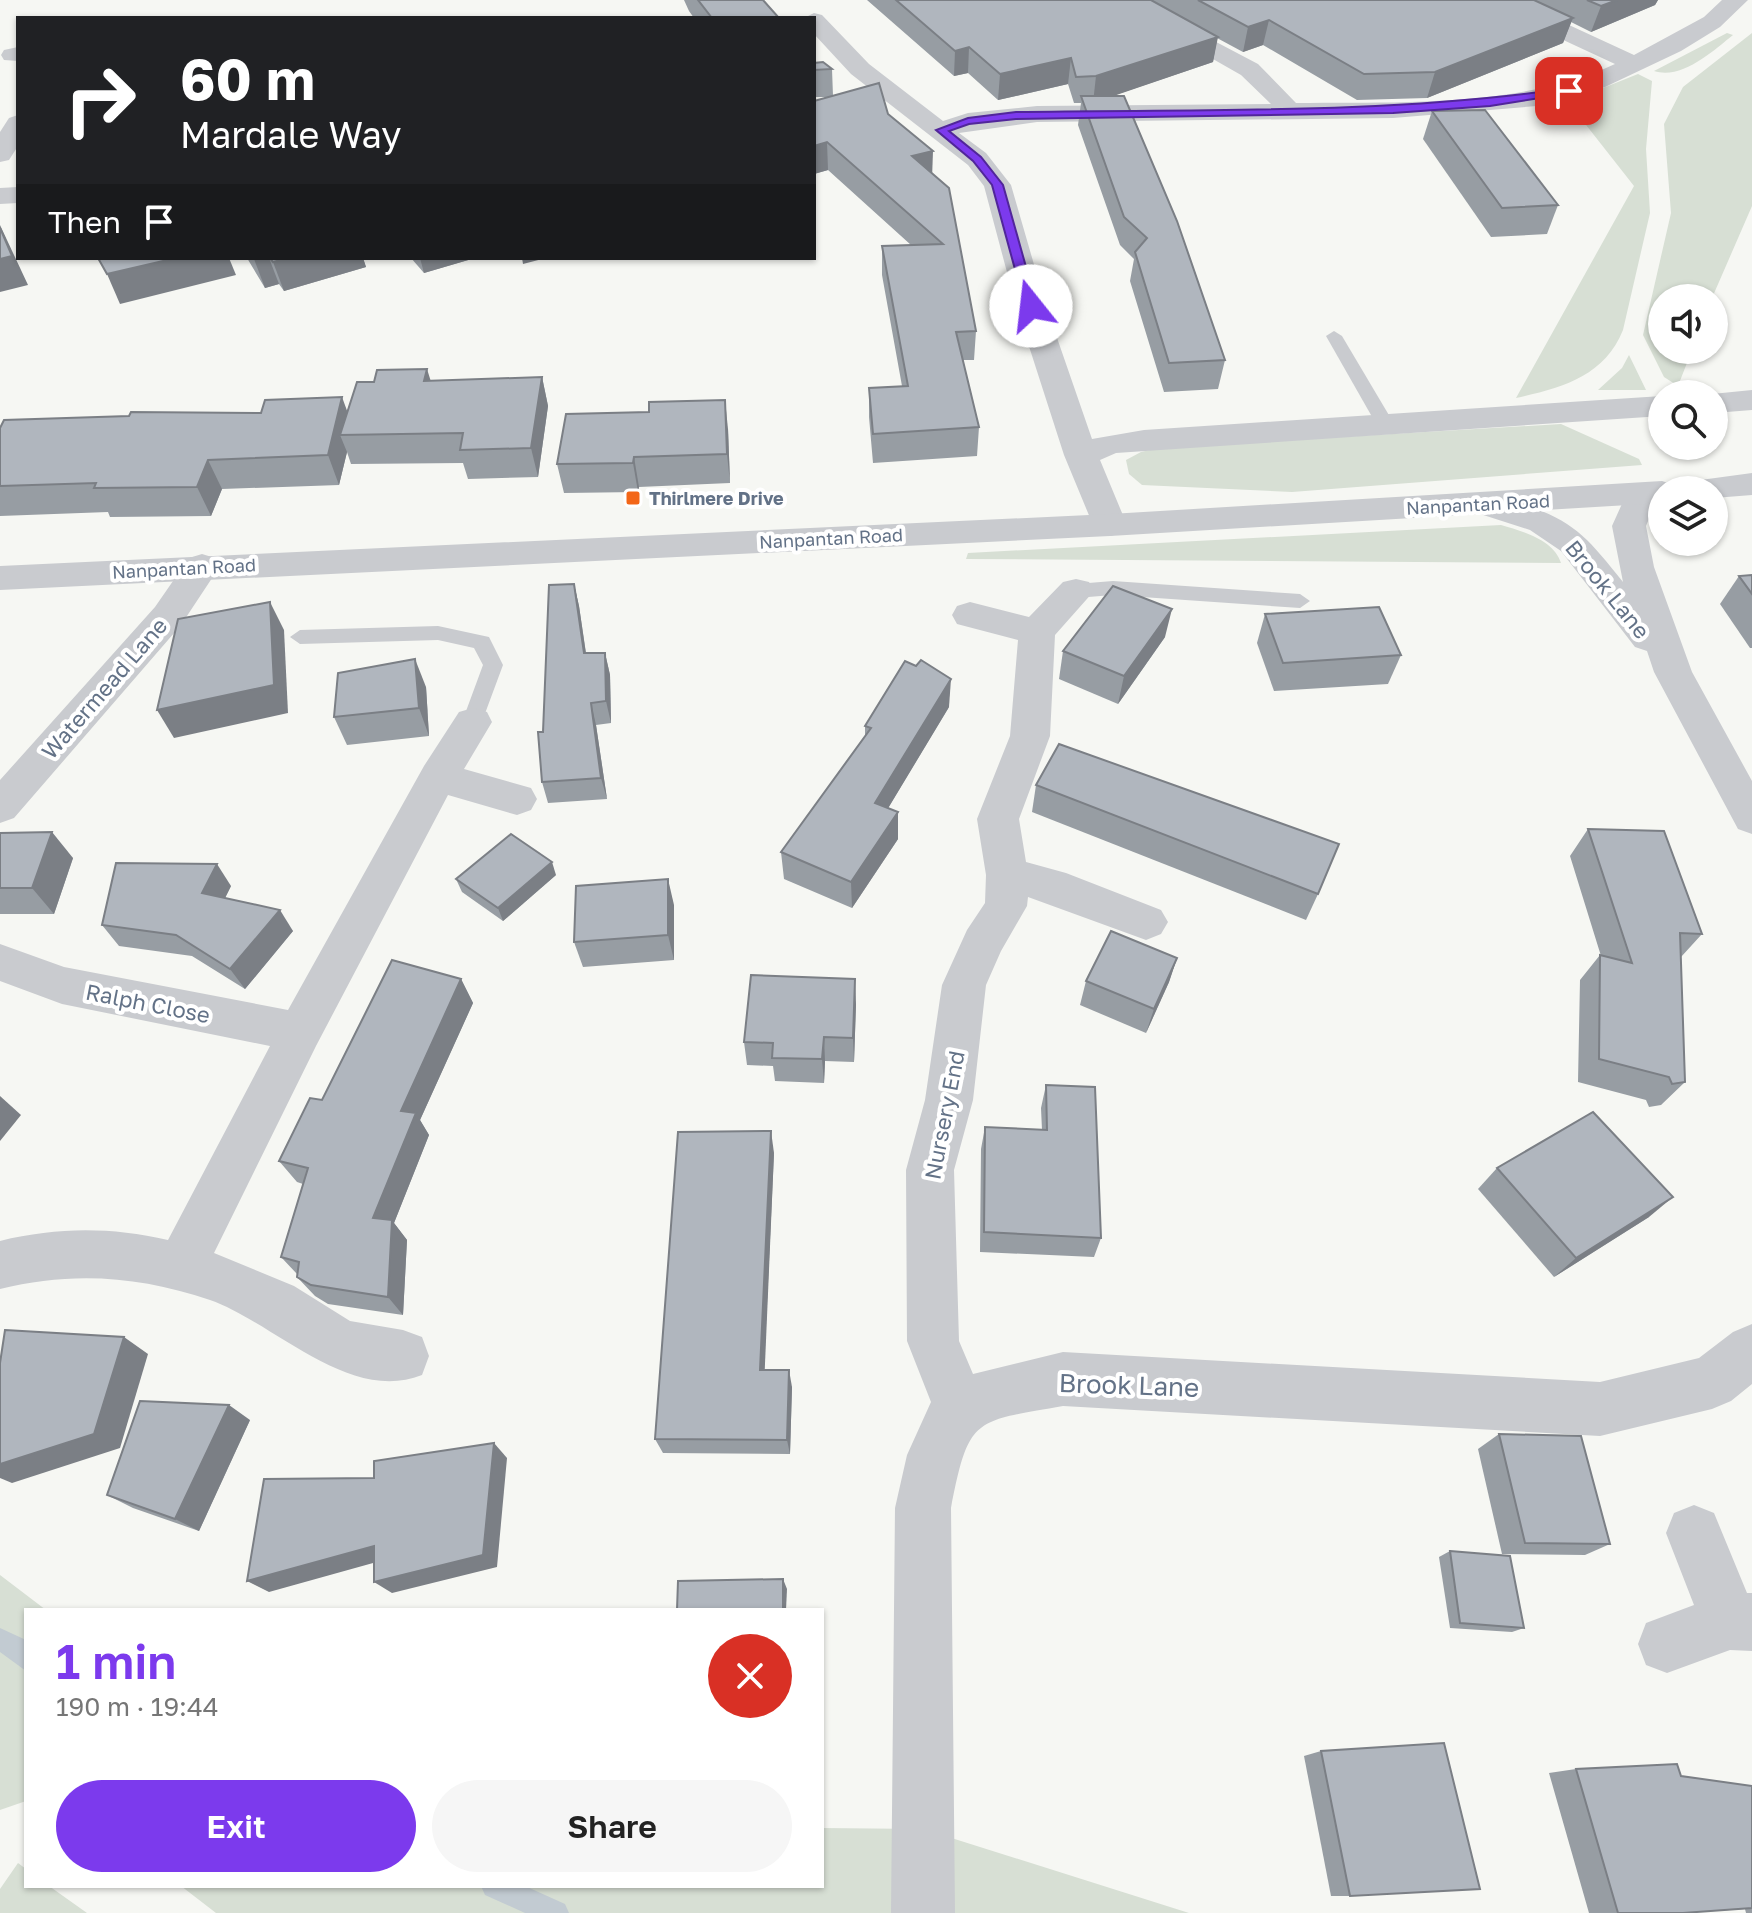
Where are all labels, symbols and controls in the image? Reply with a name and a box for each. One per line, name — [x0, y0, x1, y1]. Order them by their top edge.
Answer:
text: 60 m — [180, 45, 315, 112]
icon: right — [48, 48, 152, 152]
pin — [1535, 57, 1603, 125]
icon: arrive — [1547, 69, 1591, 113]
text: Mardale Way — [180, 113, 401, 156]
icon: arrive — [137, 200, 181, 244]
text: Then — [48, 204, 121, 240]
position arrow — [989, 264, 1073, 348]
map controls — [1648, 284, 1728, 556]
button: sound — [1648, 284, 1728, 364]
button: search — [1648, 380, 1728, 460]
button: layers — [1648, 476, 1728, 556]
place label: Thirlmere Drive — [649, 487, 784, 509]
marker: Thirlmere Drive — [624, 489, 642, 507]
street label: Nanpantan Road — [1405, 489, 1551, 519]
street label: Nanpantan Road — [758, 523, 904, 553]
street label: Brook Lane — [1560, 534, 1656, 644]
street label: Nanpantan Road — [111, 553, 257, 583]
street label: Watermead Lane — [35, 612, 173, 764]
street label: Ralph Close — [83, 978, 213, 1028]
street label: Nursery End — [918, 1048, 970, 1182]
street label: Brook Lane — [1058, 1367, 1200, 1403]
text: 1 min — [56, 1632, 176, 1690]
button: close — [708, 1634, 792, 1718]
text: 190 m · 19:44 — [56, 1691, 219, 1722]
button: Exit — [56, 1780, 416, 1872]
button: Share — [432, 1780, 792, 1872]

